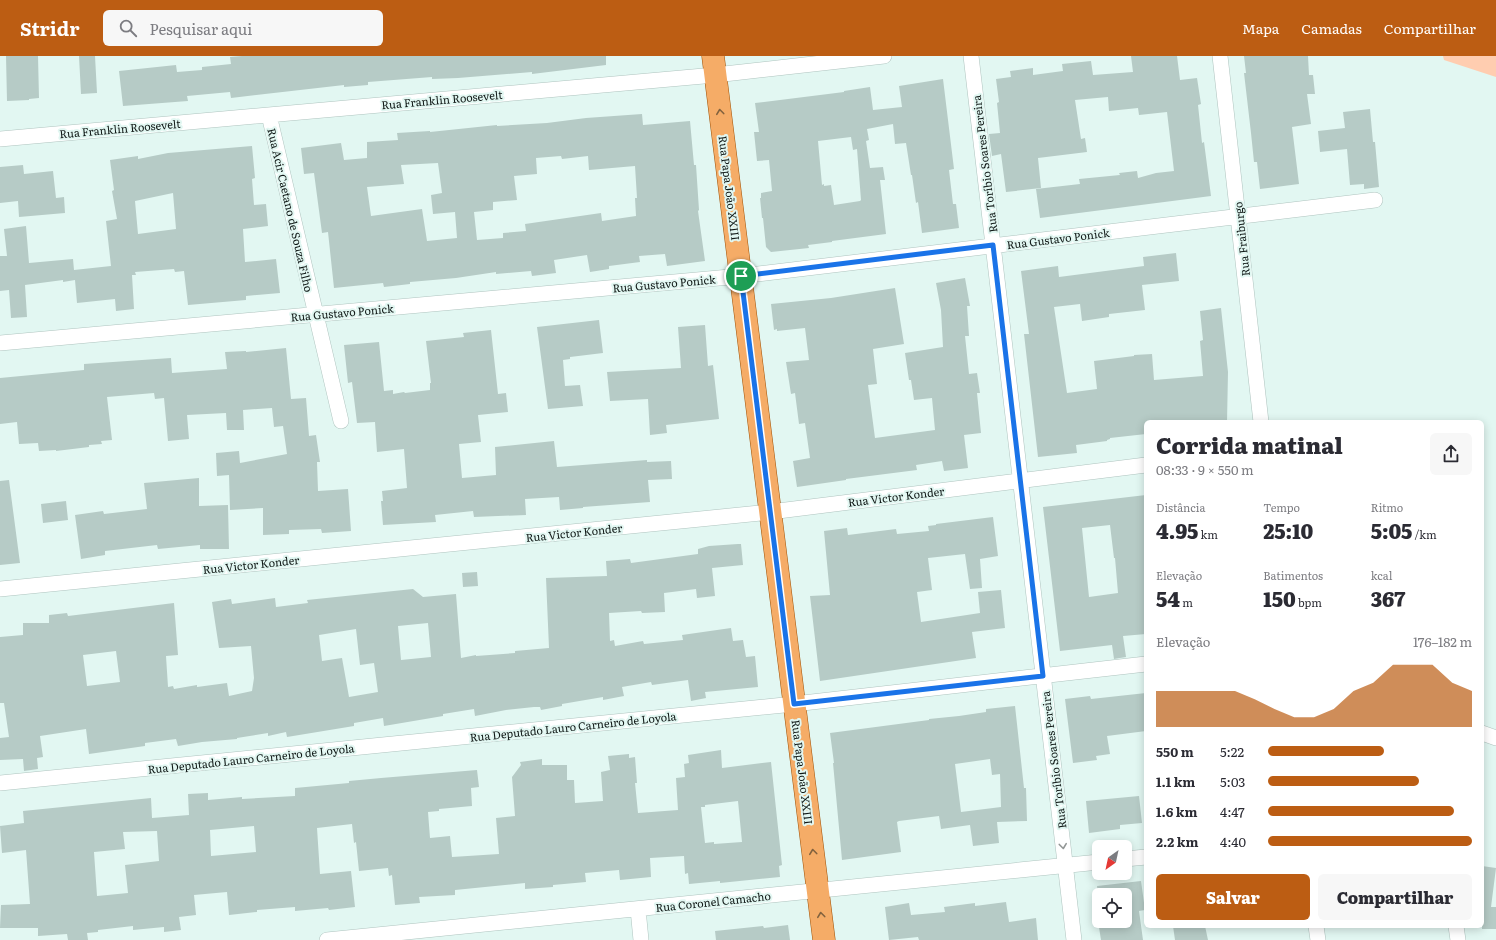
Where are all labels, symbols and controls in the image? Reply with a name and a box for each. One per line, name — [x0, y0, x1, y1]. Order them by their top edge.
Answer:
search box — [103, 10, 383, 46]
text: Stridr — [20, 14, 79, 42]
icon: search — [117, 17, 139, 39]
text: Pesquisar aqui — [149, 17, 252, 40]
text: Mapa — [1242, 18, 1279, 38]
text: Camadas — [1301, 18, 1362, 38]
text: Compartilhar — [1384, 18, 1476, 38]
street label: Rua Franklin Roosevelt — [381, 86, 504, 112]
street label: Rua Toríbio Soares Pereira — [968, 94, 1000, 234]
one-way arrow — [716, 109, 725, 115]
street label: Rua Franklin Roosevelt — [59, 115, 182, 141]
street label: Rua Acir Caetano de Souza Filho — [264, 126, 318, 294]
street label: Rua Papa João XXIII — [716, 135, 744, 241]
street label: Rua Fraiburgo — [1229, 201, 1253, 277]
street label: Rua Gustavo Ponick — [1006, 224, 1111, 252]
pin — [724, 259, 758, 293]
icon: arrive — [730, 265, 752, 287]
street label: Rua Gustavo Ponick — [612, 270, 716, 295]
street label: Rua Gustavo Ponick — [290, 299, 394, 324]
text: Corrida matinal — [1156, 428, 1343, 461]
button: share — [1430, 433, 1472, 475]
text: 08:33 · 9 × 550 m — [1156, 460, 1254, 479]
street label: Rua Victor Konder — [847, 482, 946, 510]
text: Distância — [1156, 499, 1205, 515]
text: Tempo — [1263, 499, 1300, 515]
text: Ritmo — [1371, 499, 1403, 515]
text: 4.95 — [1156, 515, 1198, 545]
text: 25:10 — [1263, 515, 1313, 545]
text: 5:05 — [1371, 515, 1412, 545]
street label: Rua Victor Konder — [525, 519, 624, 545]
text: km — [1198, 526, 1218, 542]
text: /km — [1412, 526, 1437, 542]
street label: Rua Victor Konder — [202, 551, 301, 577]
text: Elevação — [1156, 567, 1202, 583]
text: Batimentos — [1263, 567, 1323, 583]
text: kcal — [1371, 567, 1392, 583]
text: 54 — [1156, 583, 1180, 613]
text: 150 — [1263, 583, 1296, 613]
text: 367 — [1371, 583, 1405, 613]
text: m — [1180, 594, 1193, 610]
text: bpm — [1296, 594, 1322, 610]
text: Elevação — [1156, 632, 1210, 651]
text: 176–182 m — [1413, 632, 1472, 651]
street label: Rua Toríbio Soares Pereira — [1037, 690, 1069, 830]
street label: Rua Deputado Lauro Carneiro de Loyola — [469, 707, 677, 745]
street label: Rua Papa João XXIII — [789, 719, 817, 825]
street label: Rua Deputado Lauro Carneiro de Loyola — [147, 739, 355, 777]
text: 550 m — [1156, 742, 1194, 761]
text: 5:22 — [1220, 742, 1244, 761]
text: 1.1 km — [1156, 772, 1195, 791]
text: 5:03 — [1220, 772, 1245, 791]
text: 1.6 km — [1156, 802, 1198, 821]
text: 4:47 — [1220, 802, 1245, 821]
text: 2.2 km — [1156, 832, 1199, 851]
text: 4:40 — [1220, 832, 1246, 851]
north arrow — [1092, 840, 1132, 880]
map controls — [1092, 840, 1132, 928]
one-way arrow — [1058, 843, 1067, 849]
one-way arrow — [809, 849, 818, 855]
button: Salvar — [1156, 874, 1310, 920]
button: Compartilhar — [1318, 874, 1472, 920]
street label: Rua Coronel Camacho — [655, 887, 771, 915]
button: locate — [1092, 888, 1132, 928]
one-way arrow — [817, 912, 826, 918]

